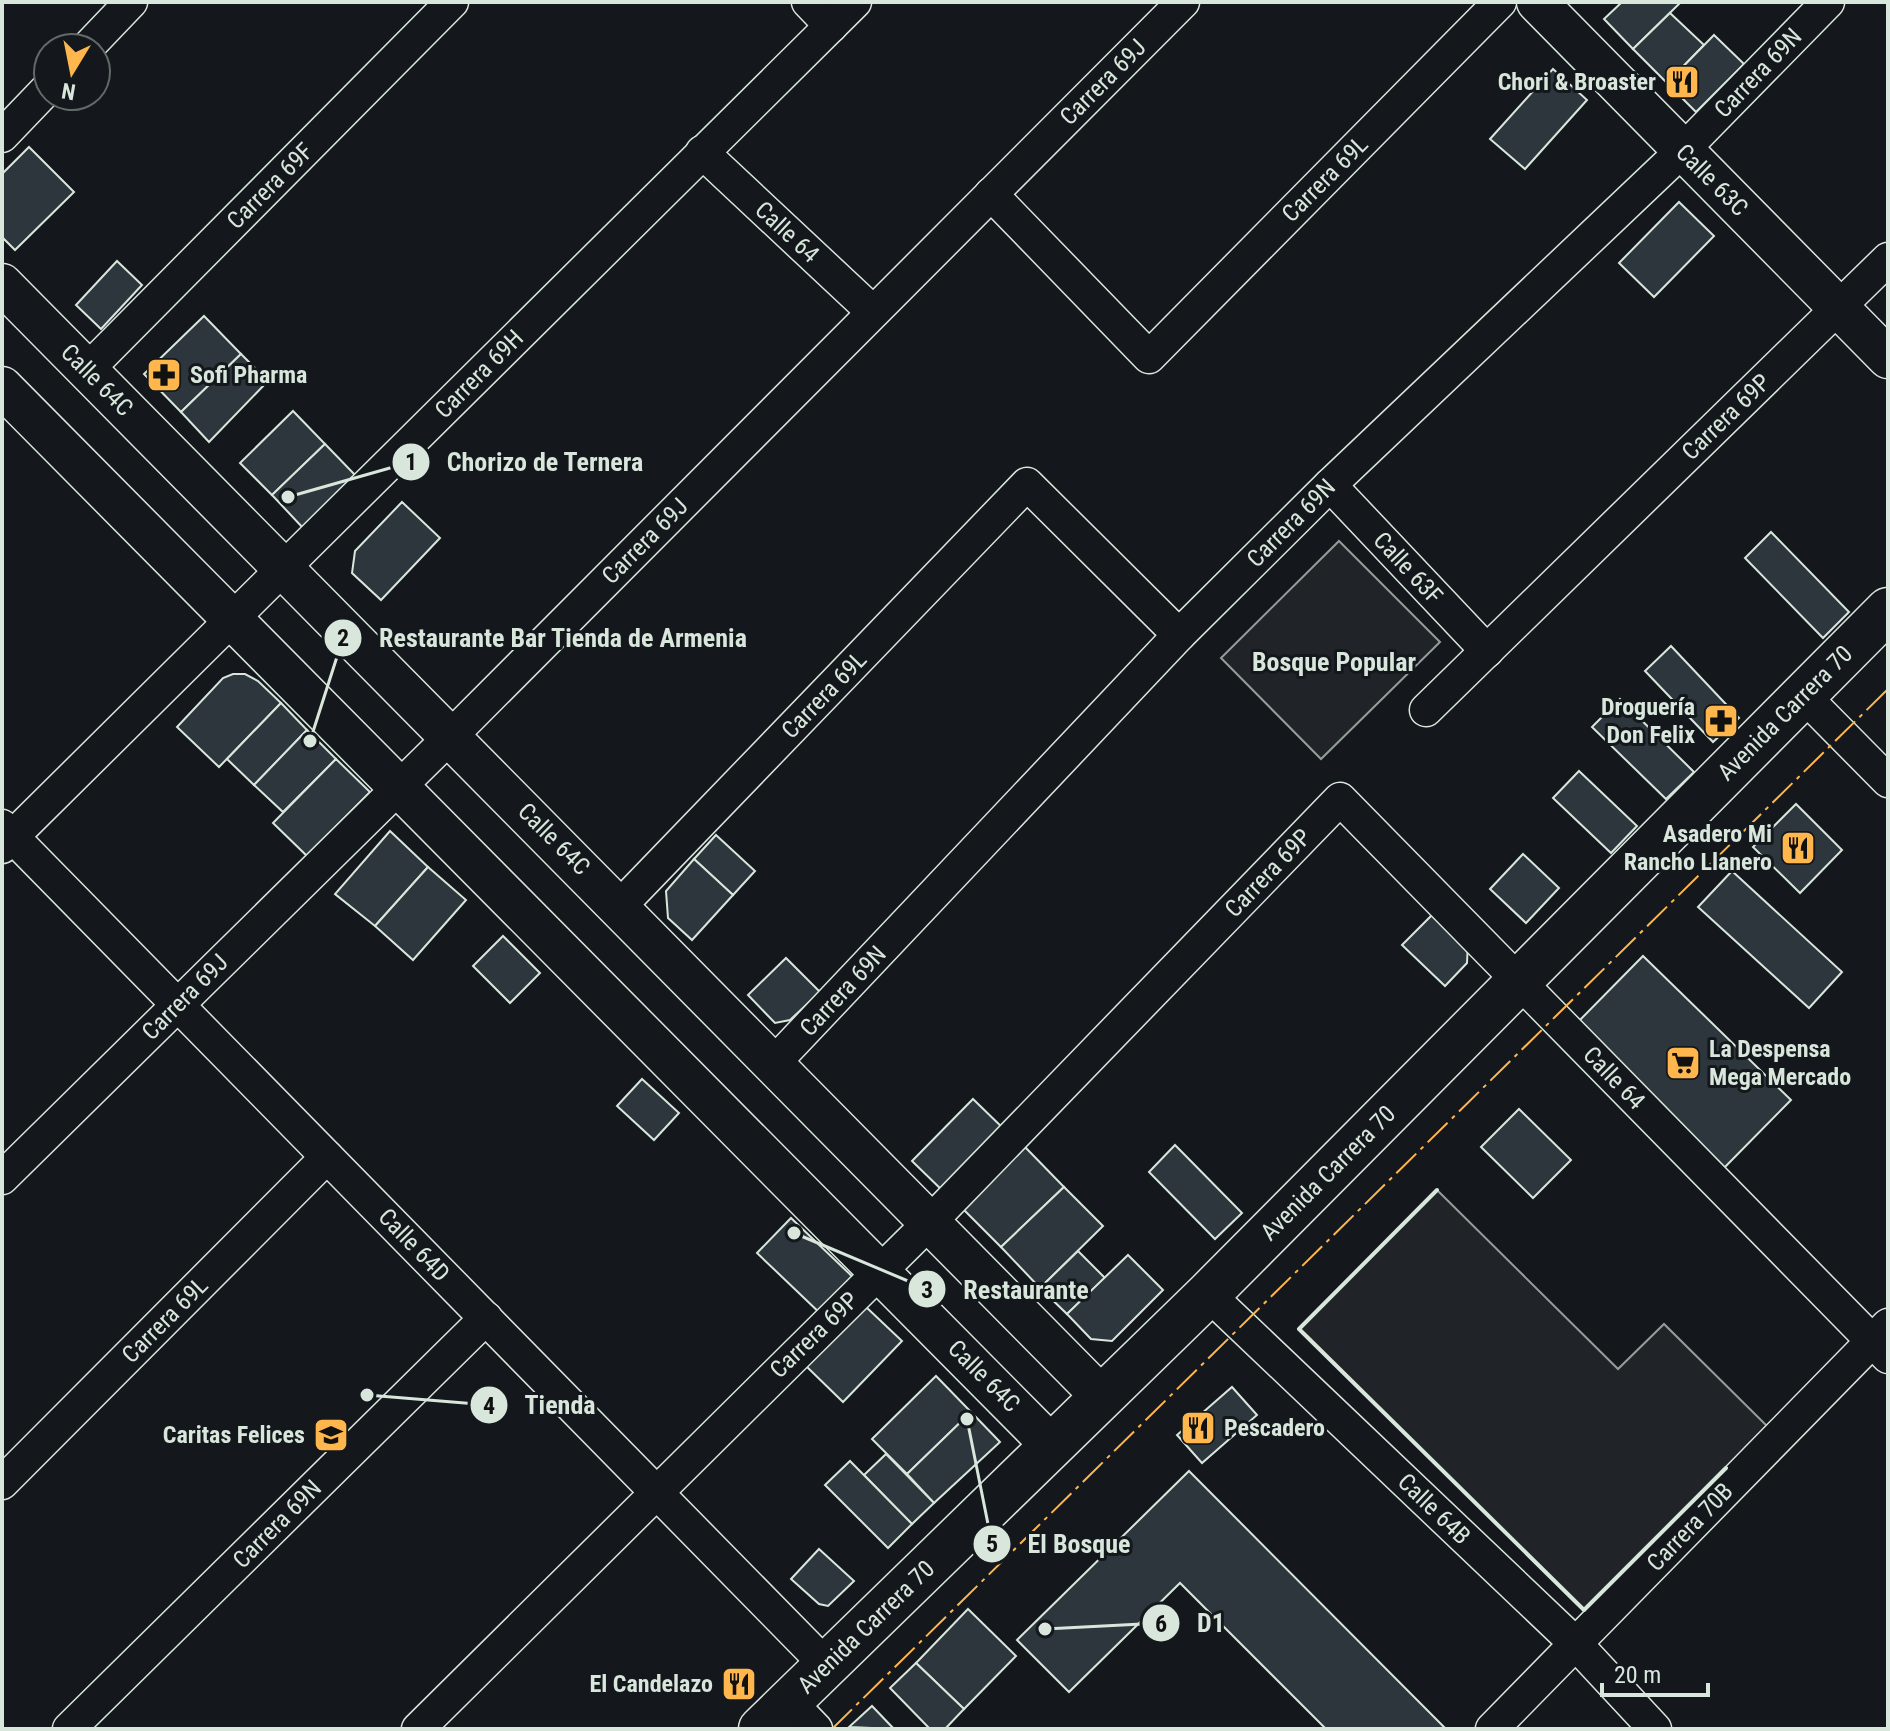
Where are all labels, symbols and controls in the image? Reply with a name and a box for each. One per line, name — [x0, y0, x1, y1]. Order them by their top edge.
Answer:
street label: Carrera 69N — [1709, 23, 1807, 123]
north arrow — [32, 32, 112, 112]
street label: Carrera 69J — [1054, 33, 1152, 131]
restaurant icon: Chori & Broaster — [1663, 63, 1701, 101]
place label: Chori & Broaster — [1498, 68, 1656, 96]
text: N — [60, 78, 77, 105]
street label: Carrera 69L — [1276, 130, 1374, 228]
street label: Carrera 69F — [221, 137, 319, 235]
street label: Calle 63C — [1670, 138, 1754, 222]
street label: Calle 64 — [749, 196, 825, 268]
street label: Carrera 69H — [429, 324, 529, 424]
street label: Calle 64C — [55, 338, 139, 422]
pharmacy icon: Sofi Pharma — [145, 356, 183, 394]
place label: Sofi Pharma — [190, 361, 307, 389]
street label: Carrera 69P — [1676, 368, 1776, 466]
callout: Chorizo de Ternera — [391, 437, 660, 487]
text: Chorizo de Ternera — [447, 447, 643, 477]
text: 1 — [405, 448, 417, 476]
street label: Carrera 69N — [1241, 473, 1341, 573]
street label: Carrera 69J — [596, 492, 694, 590]
street label: Calle 63F — [1368, 526, 1448, 610]
callout: Restaurante Bar Tienda de Armenia — [323, 613, 763, 663]
text: Restaurante Bar Tienda de Armenia — [379, 623, 747, 653]
text: 2 — [337, 624, 349, 652]
street label: Avenida Carrera 70 — [1712, 640, 1858, 786]
street label: Carrera 69L — [776, 646, 872, 744]
district label: Bosque Popular — [1252, 647, 1416, 677]
place label: Droguería Don Felix — [1601, 693, 1695, 749]
pharmacy icon: Droguería Don Felix — [1702, 702, 1740, 740]
street label: Calle 64C — [512, 797, 596, 881]
place label: Asadero Mi Rancho Llanero — [1624, 820, 1772, 876]
street label: Carrera 69P — [1219, 823, 1317, 923]
restaurant icon: Asadero Mi Rancho Llanero — [1779, 829, 1817, 867]
street label: Carrera 69N — [794, 940, 892, 1042]
street label: Carrera 69J — [136, 948, 234, 1046]
place label: La Despensa Mega Mercado — [1709, 1035, 1851, 1091]
street label: Calle 64 — [1577, 1041, 1651, 1115]
supermarket icon: La Despensa Mega Mercado — [1664, 1044, 1702, 1082]
street label: Avenida Carrera 70 — [1255, 1100, 1401, 1246]
street label: Calle 64D — [373, 1203, 455, 1287]
callout: Restaurante — [907, 1264, 1104, 1314]
street label: Carrera 69L — [116, 1271, 214, 1369]
text: Restaurante — [963, 1275, 1089, 1305]
text: 3 — [921, 1276, 933, 1304]
street label: Carrera 69P — [764, 1286, 864, 1384]
street label: Calle 64C — [942, 1334, 1026, 1418]
callout: Tienda — [469, 1380, 612, 1430]
text: Tienda — [524, 1390, 596, 1420]
text: 4 — [483, 1392, 495, 1420]
restaurant icon: Pescadero — [1179, 1409, 1217, 1447]
place label: Pescadero — [1224, 1414, 1325, 1442]
school or university icon: Caritas Felices — [312, 1416, 350, 1454]
place label: Caritas Felices — [163, 1421, 305, 1449]
street label: Calle 64B — [1392, 1468, 1476, 1550]
street label: Carrera 69N — [227, 1474, 327, 1574]
street label: Carrera 70B — [1641, 1477, 1739, 1577]
callout: El Bosque — [972, 1519, 1147, 1569]
text: El Bosque — [1028, 1529, 1130, 1559]
text: 5 — [986, 1530, 998, 1558]
street label: Avenida Carrera 70 — [792, 1555, 940, 1699]
callout: D1 — [1141, 1598, 1241, 1648]
text: D1 — [1197, 1608, 1225, 1638]
text: 6 — [1155, 1610, 1167, 1638]
scale bar — [1602, 1647, 1708, 1697]
text: 20 m — [1614, 1661, 1661, 1689]
restaurant icon: El Candelazo — [720, 1665, 758, 1703]
place label: El Candelazo — [590, 1670, 713, 1698]

